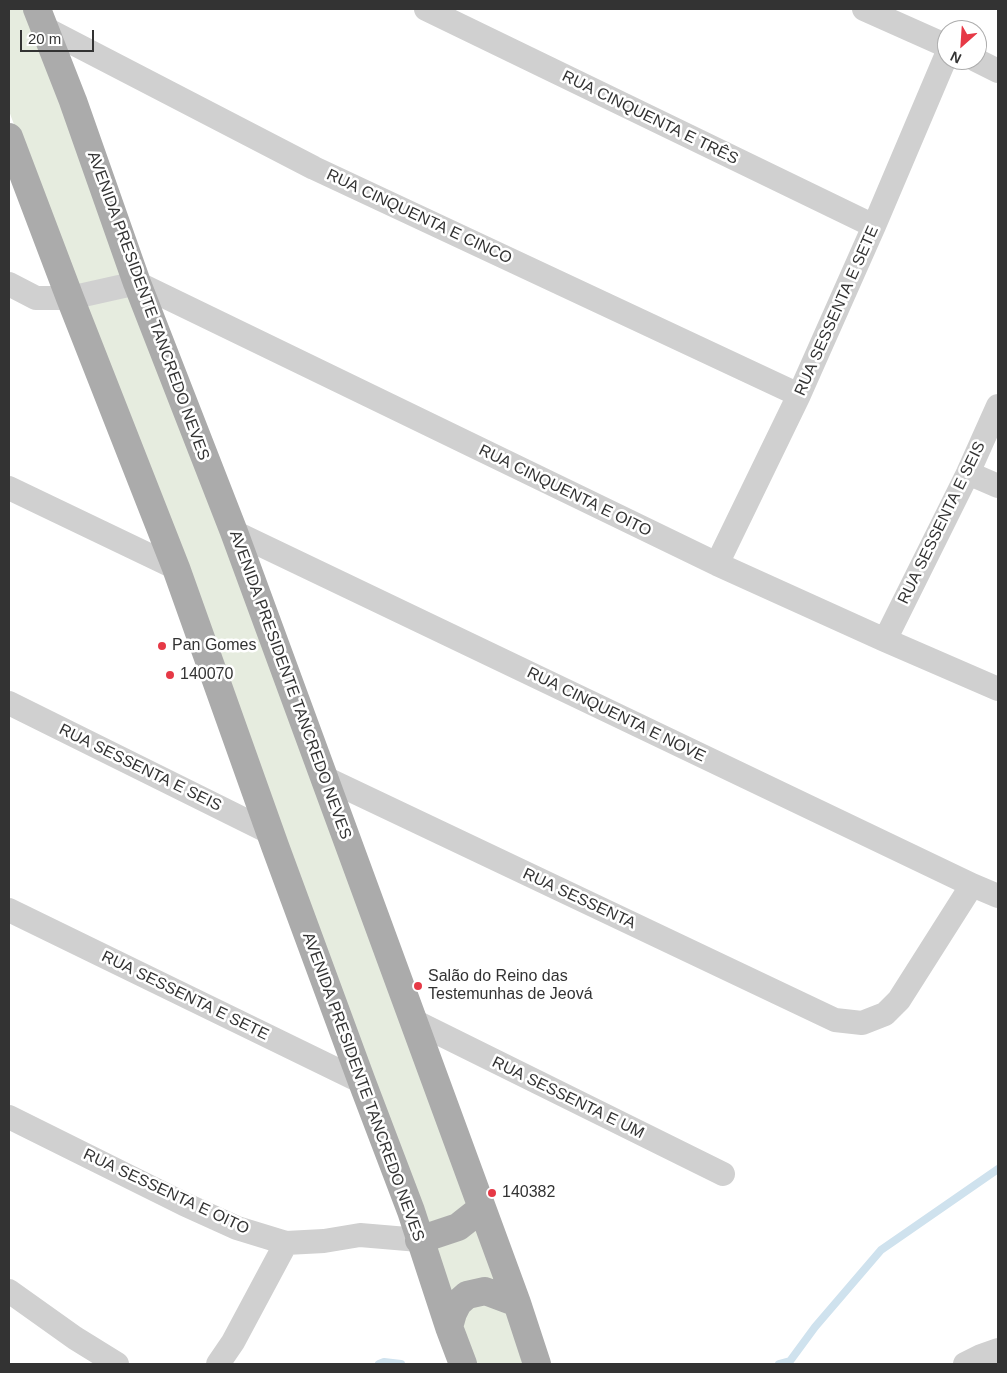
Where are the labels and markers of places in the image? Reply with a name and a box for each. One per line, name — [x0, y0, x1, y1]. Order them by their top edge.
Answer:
place label: Pan Gomes — [172, 636, 256, 656]
marker: Pan Gomes — [156, 640, 168, 652]
place label: 140070 — [180, 665, 233, 685]
marker: 140070 — [164, 669, 176, 681]
place label: Salão do Reino das Testemunhas de Jeová — [428, 967, 593, 1005]
marker: Salão do Reino das Testemunhas de Jeová — [412, 980, 424, 992]
place label: 140382 — [502, 1183, 555, 1203]
marker: 140382 — [486, 1187, 498, 1199]

